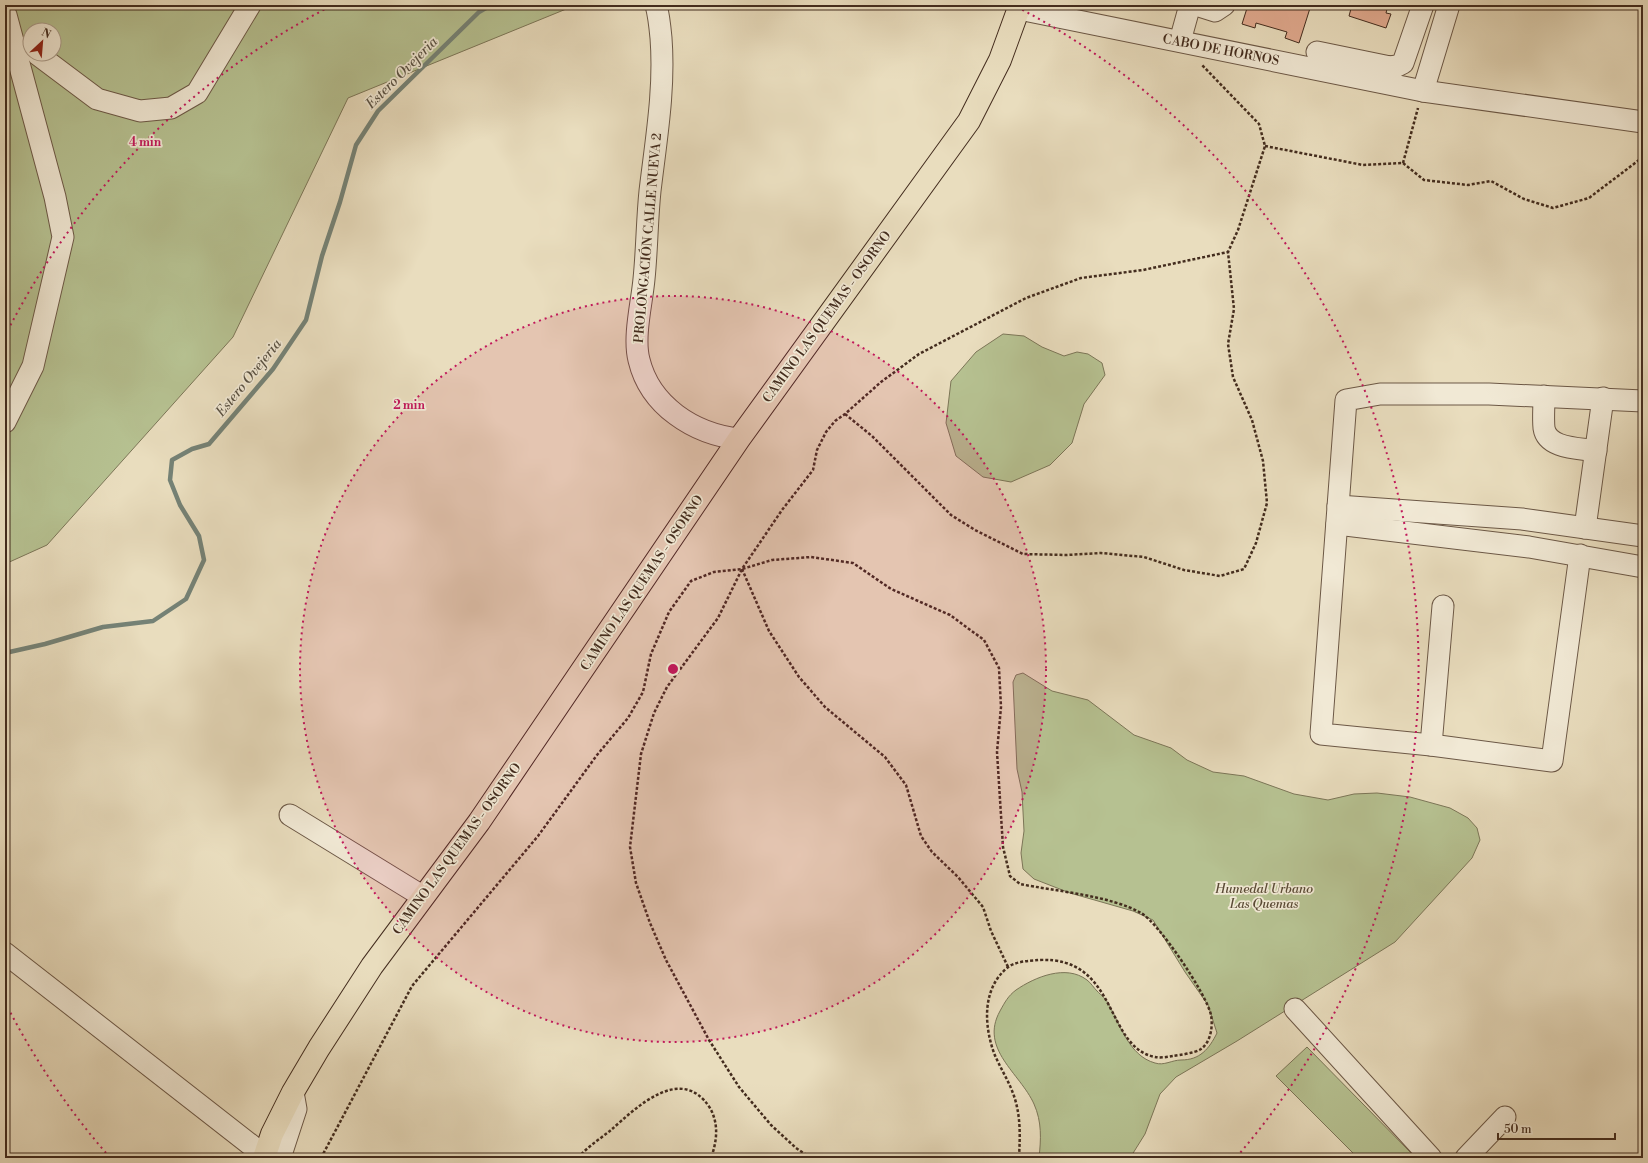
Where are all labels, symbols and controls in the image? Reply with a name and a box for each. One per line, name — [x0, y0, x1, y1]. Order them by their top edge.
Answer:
north arrow — [22, 22, 62, 62]
text: N — [39, 26, 53, 42]
street label: CABO DE HORNOS — [1161, 31, 1281, 69]
water label: Estero Ovejeria — [362, 33, 442, 113]
street label: PROLONGACIÓN CALLE NUEVA 2 — [630, 132, 665, 344]
text: 4 min — [129, 135, 162, 150]
street label: CAMINO LAS QUEMAS - OSORNO — [759, 228, 895, 406]
water label: Estero Ovejeria — [212, 335, 286, 421]
text: 2 min — [393, 398, 425, 413]
street label: CAMINO LAS QUEMAS - OSORNO — [577, 492, 707, 674]
centre of rings — [666, 662, 680, 676]
street label: CAMINO LAS QUEMAS - OSORNO — [389, 760, 525, 938]
park label: Humedal Urbano Las Quemas — [1214, 881, 1313, 912]
scale bar — [1498, 1115, 1615, 1141]
text: 50 m — [1504, 1122, 1532, 1137]

